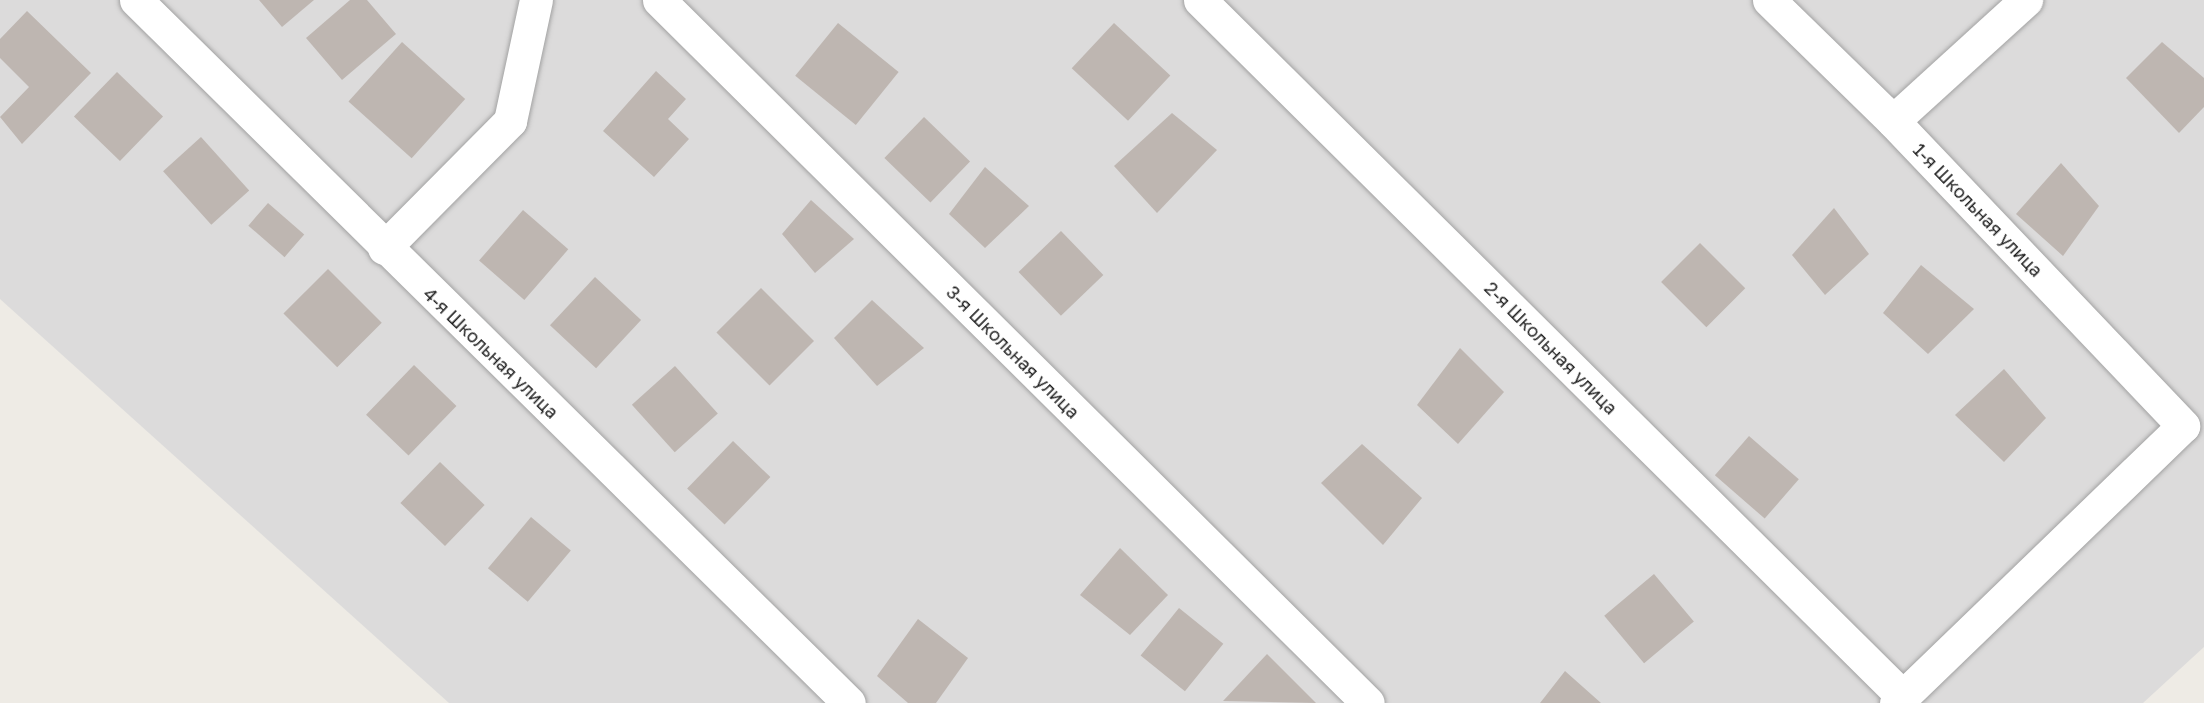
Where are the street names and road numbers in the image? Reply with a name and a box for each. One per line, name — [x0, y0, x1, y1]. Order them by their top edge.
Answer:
street label: 1-я Школьная улица — [1909, 139, 2047, 281]
street label: 2-я Школьная улица — [1480, 277, 1622, 419]
street label: 3-я Школьная улица — [942, 281, 1084, 423]
street label: 4-я Школьная улица — [419, 283, 563, 423]

